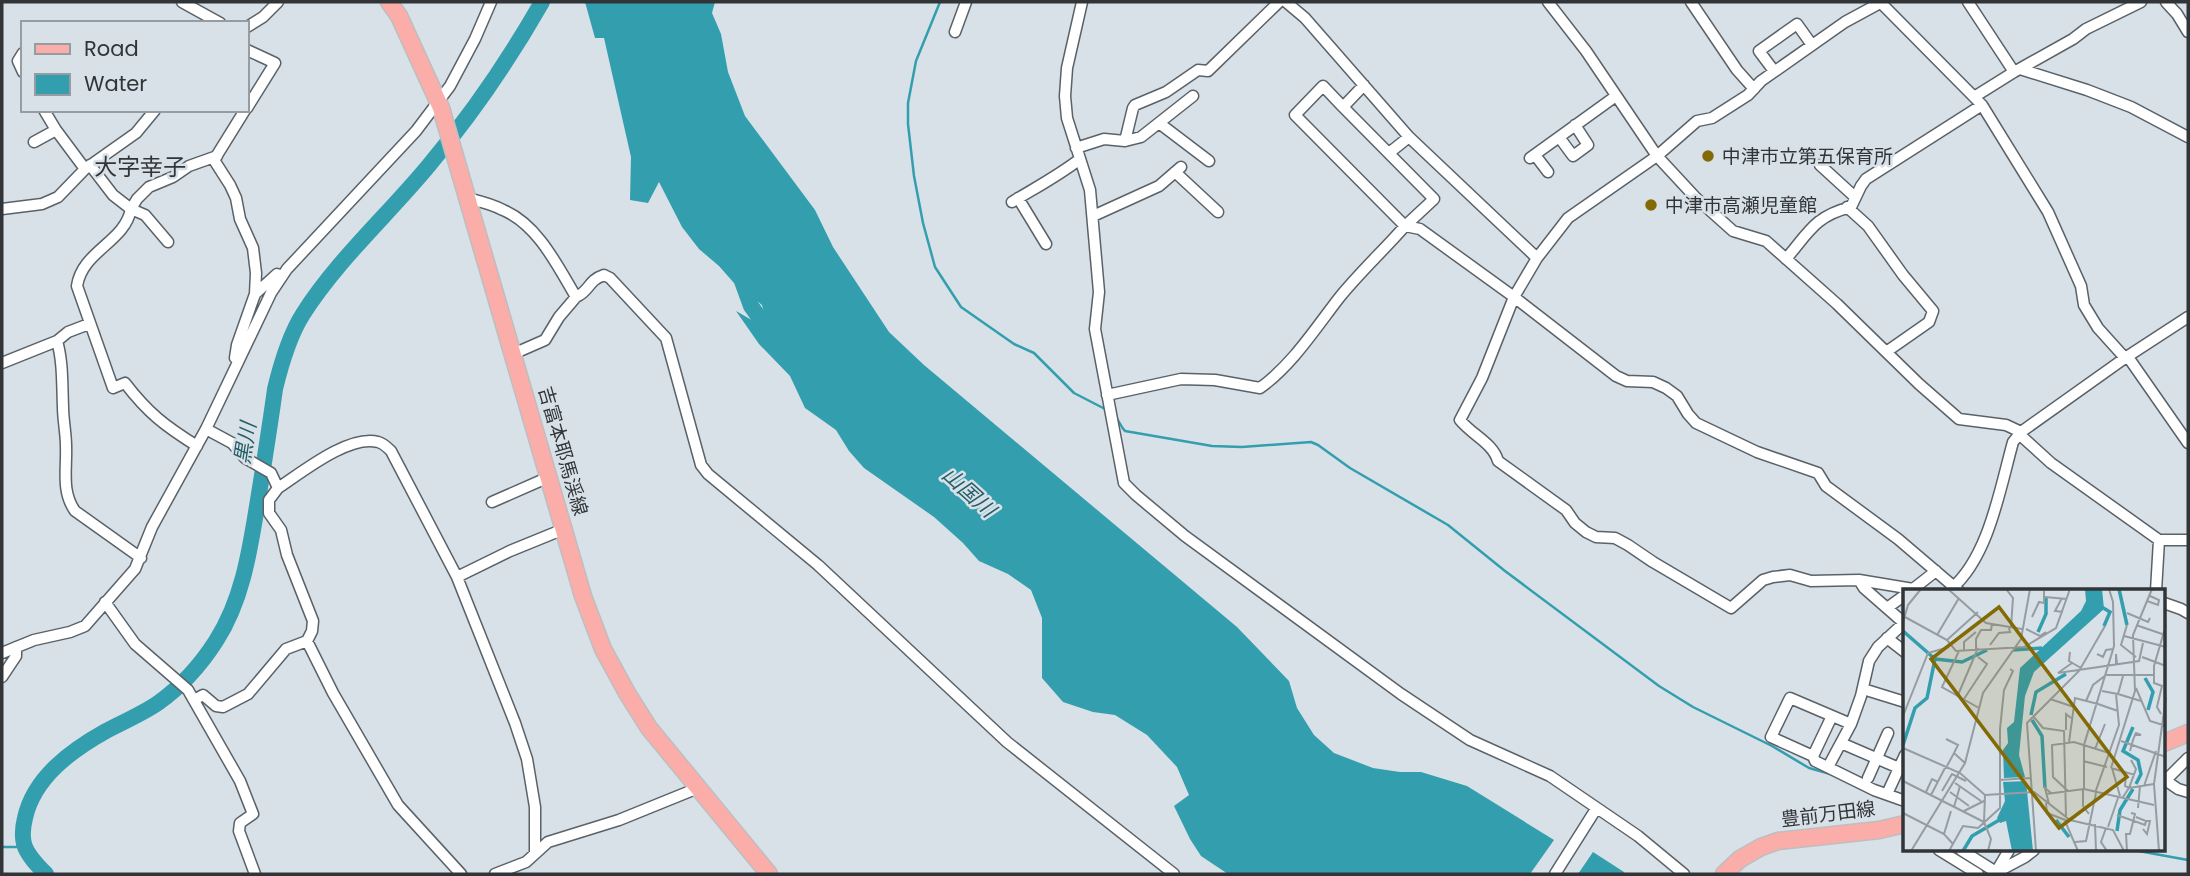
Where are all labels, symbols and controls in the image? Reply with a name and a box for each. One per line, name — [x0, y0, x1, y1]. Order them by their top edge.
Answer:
legend — [21, 21, 248, 112]
text: Road — [84, 34, 139, 63]
text: Water — [84, 69, 147, 98]
place label: 中津市立第五保育所 — [1722, 143, 1893, 170]
marker: 中津市立第五保育所 — [1700, 148, 1716, 164]
district label: 大字幸子 — [94, 151, 186, 183]
place label: 中津市高瀬児童館 — [1665, 192, 1817, 219]
marker: 中津市高瀬児童館 — [1643, 197, 1659, 213]
street label: 吉富本耶馬渓線 — [532, 383, 594, 519]
water label: 黒川 — [227, 418, 263, 466]
water label: 山国川 — [936, 460, 1004, 525]
inset map — [1903, 589, 2166, 852]
street label: 豊前万田線 — [1779, 795, 1877, 833]

